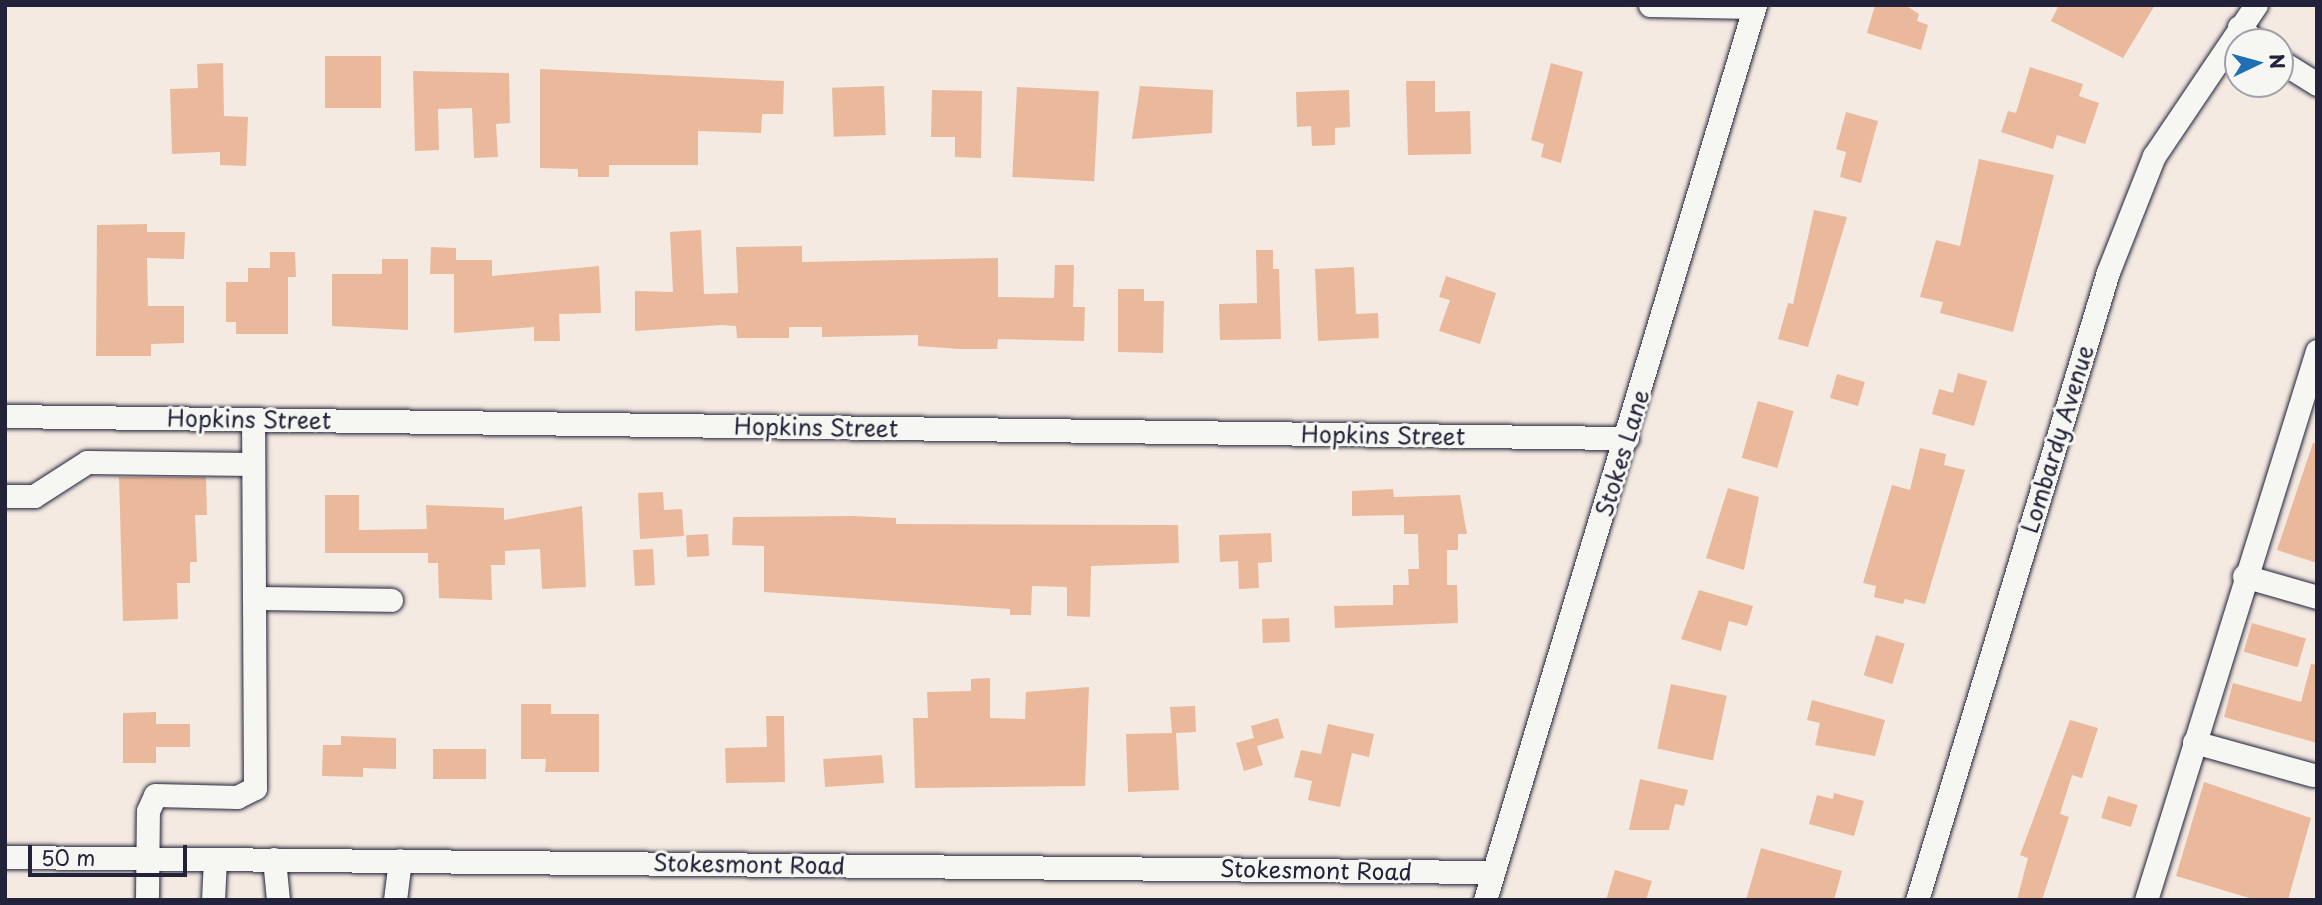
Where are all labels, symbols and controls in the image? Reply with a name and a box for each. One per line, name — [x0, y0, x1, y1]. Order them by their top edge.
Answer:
north arrow — [2224, 28, 2294, 98]
text: N — [2263, 53, 2293, 70]
street label: Lombardy Avenue — [2015, 341, 2099, 537]
street label: Stokes Lane — [1589, 385, 1655, 521]
street label: Hopkins Street — [167, 404, 331, 434]
street label: Hopkins Street — [734, 412, 898, 442]
street label: Hopkins Street — [1301, 420, 1465, 450]
scale bar — [32, 832, 191, 876]
text: 50 m — [41, 841, 95, 873]
street label: Stokesmont Road — [653, 849, 845, 879]
street label: Stokesmont Road — [1220, 855, 1412, 885]

